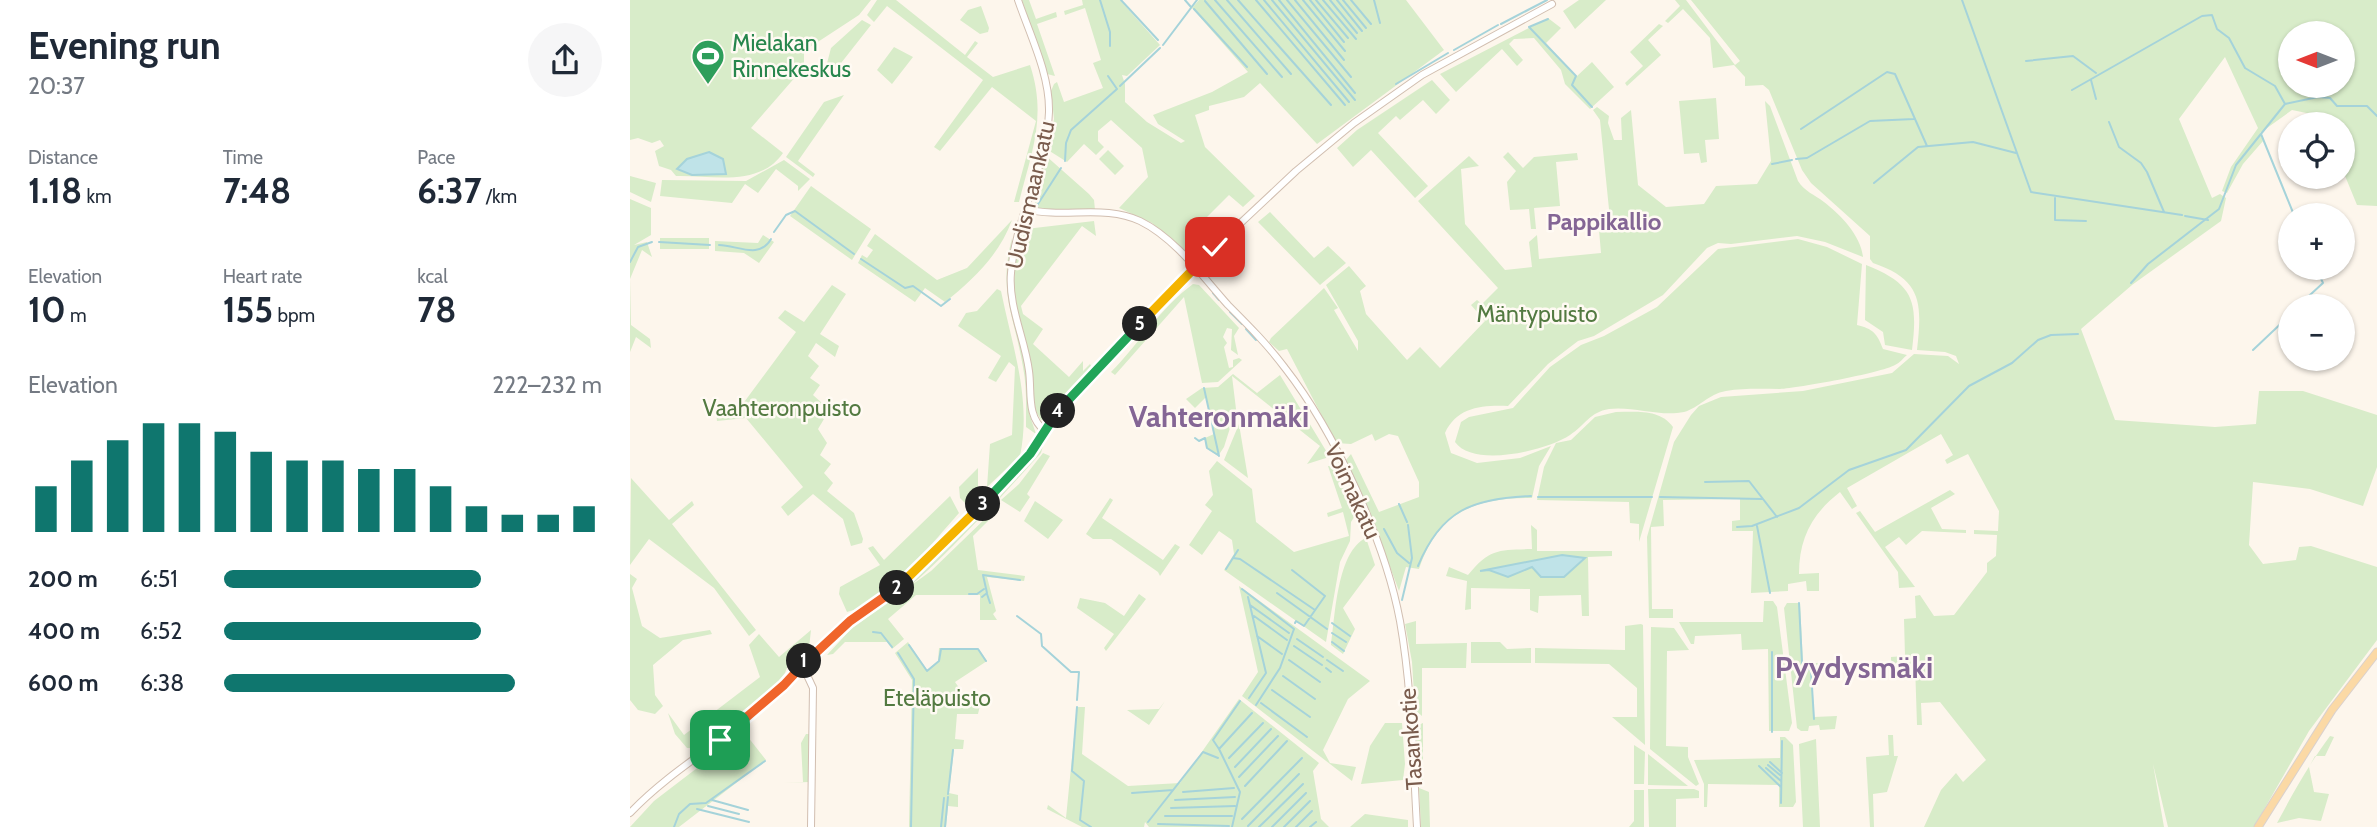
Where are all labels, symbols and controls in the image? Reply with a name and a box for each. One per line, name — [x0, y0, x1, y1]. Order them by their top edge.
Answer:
north arrow — [2278, 21, 2356, 98]
map controls — [2278, 21, 2355, 371]
text: Evening run — [28, 22, 221, 69]
button: share — [528, 23, 602, 97]
place label: Mielakan Rinnekeskus — [732, 29, 851, 83]
sports icon: Mielakan Rinnekeskus — [689, 37, 727, 86]
text: 20:37 — [28, 72, 85, 100]
button: locate — [2278, 112, 2355, 189]
street label: Uudismaankatu — [999, 118, 1061, 272]
text: Distance — [28, 146, 98, 169]
text: Time — [223, 146, 263, 169]
text: Pace — [417, 146, 455, 169]
text: 1.18 — [28, 169, 82, 212]
text: 7:48 — [223, 169, 291, 212]
text: 6:37 — [417, 169, 481, 212]
text: km — [82, 185, 112, 208]
text: /km — [481, 185, 517, 208]
button: + — [2278, 203, 2355, 280]
district label: Pappikallio — [1547, 207, 1662, 236]
pin — [1185, 217, 1245, 277]
icon: check — [1196, 228, 1234, 266]
text: Elevation — [28, 265, 102, 288]
text: Heart rate — [223, 265, 302, 288]
text: kcal — [417, 265, 448, 288]
text: 10 — [28, 288, 66, 331]
text: 155 — [223, 288, 273, 331]
text: 78 — [417, 288, 456, 331]
button: − — [2278, 294, 2355, 371]
park label: Mäntypuisto — [1476, 300, 1598, 328]
text: m — [66, 304, 87, 327]
text: bpm — [273, 304, 315, 327]
pin: 5 — [1122, 306, 1158, 342]
text: 5 — [1134, 312, 1145, 335]
text: Elevation — [28, 371, 118, 399]
text: 222–232 m — [492, 371, 602, 399]
park label: Vaahteronpuisto — [703, 394, 861, 422]
pin: 4 — [1040, 394, 1076, 428]
district label: Vahteronmäki — [1129, 398, 1309, 435]
text: 4 — [1052, 399, 1063, 422]
street label: Voimakatu — [1319, 439, 1387, 543]
pin: 3 — [966, 486, 1000, 522]
text: 3 — [977, 492, 988, 515]
text: 200 m — [28, 565, 98, 593]
text: 6:51 — [140, 565, 178, 593]
pin: 2 — [880, 570, 914, 606]
text: 2 — [891, 576, 902, 599]
text: 400 m — [28, 617, 100, 645]
text: 6:52 — [140, 617, 182, 645]
pin: 1 — [786, 644, 822, 678]
text: 1 — [800, 649, 807, 672]
district label: Pyydysmäki — [1775, 649, 1933, 686]
text: 600 m — [28, 669, 99, 697]
text: 6:38 — [140, 669, 184, 697]
park label: Eteläpuisto — [883, 684, 991, 712]
street label: Tasankotie — [1393, 687, 1429, 791]
pin — [690, 710, 750, 770]
icon: arrive — [701, 721, 739, 759]

